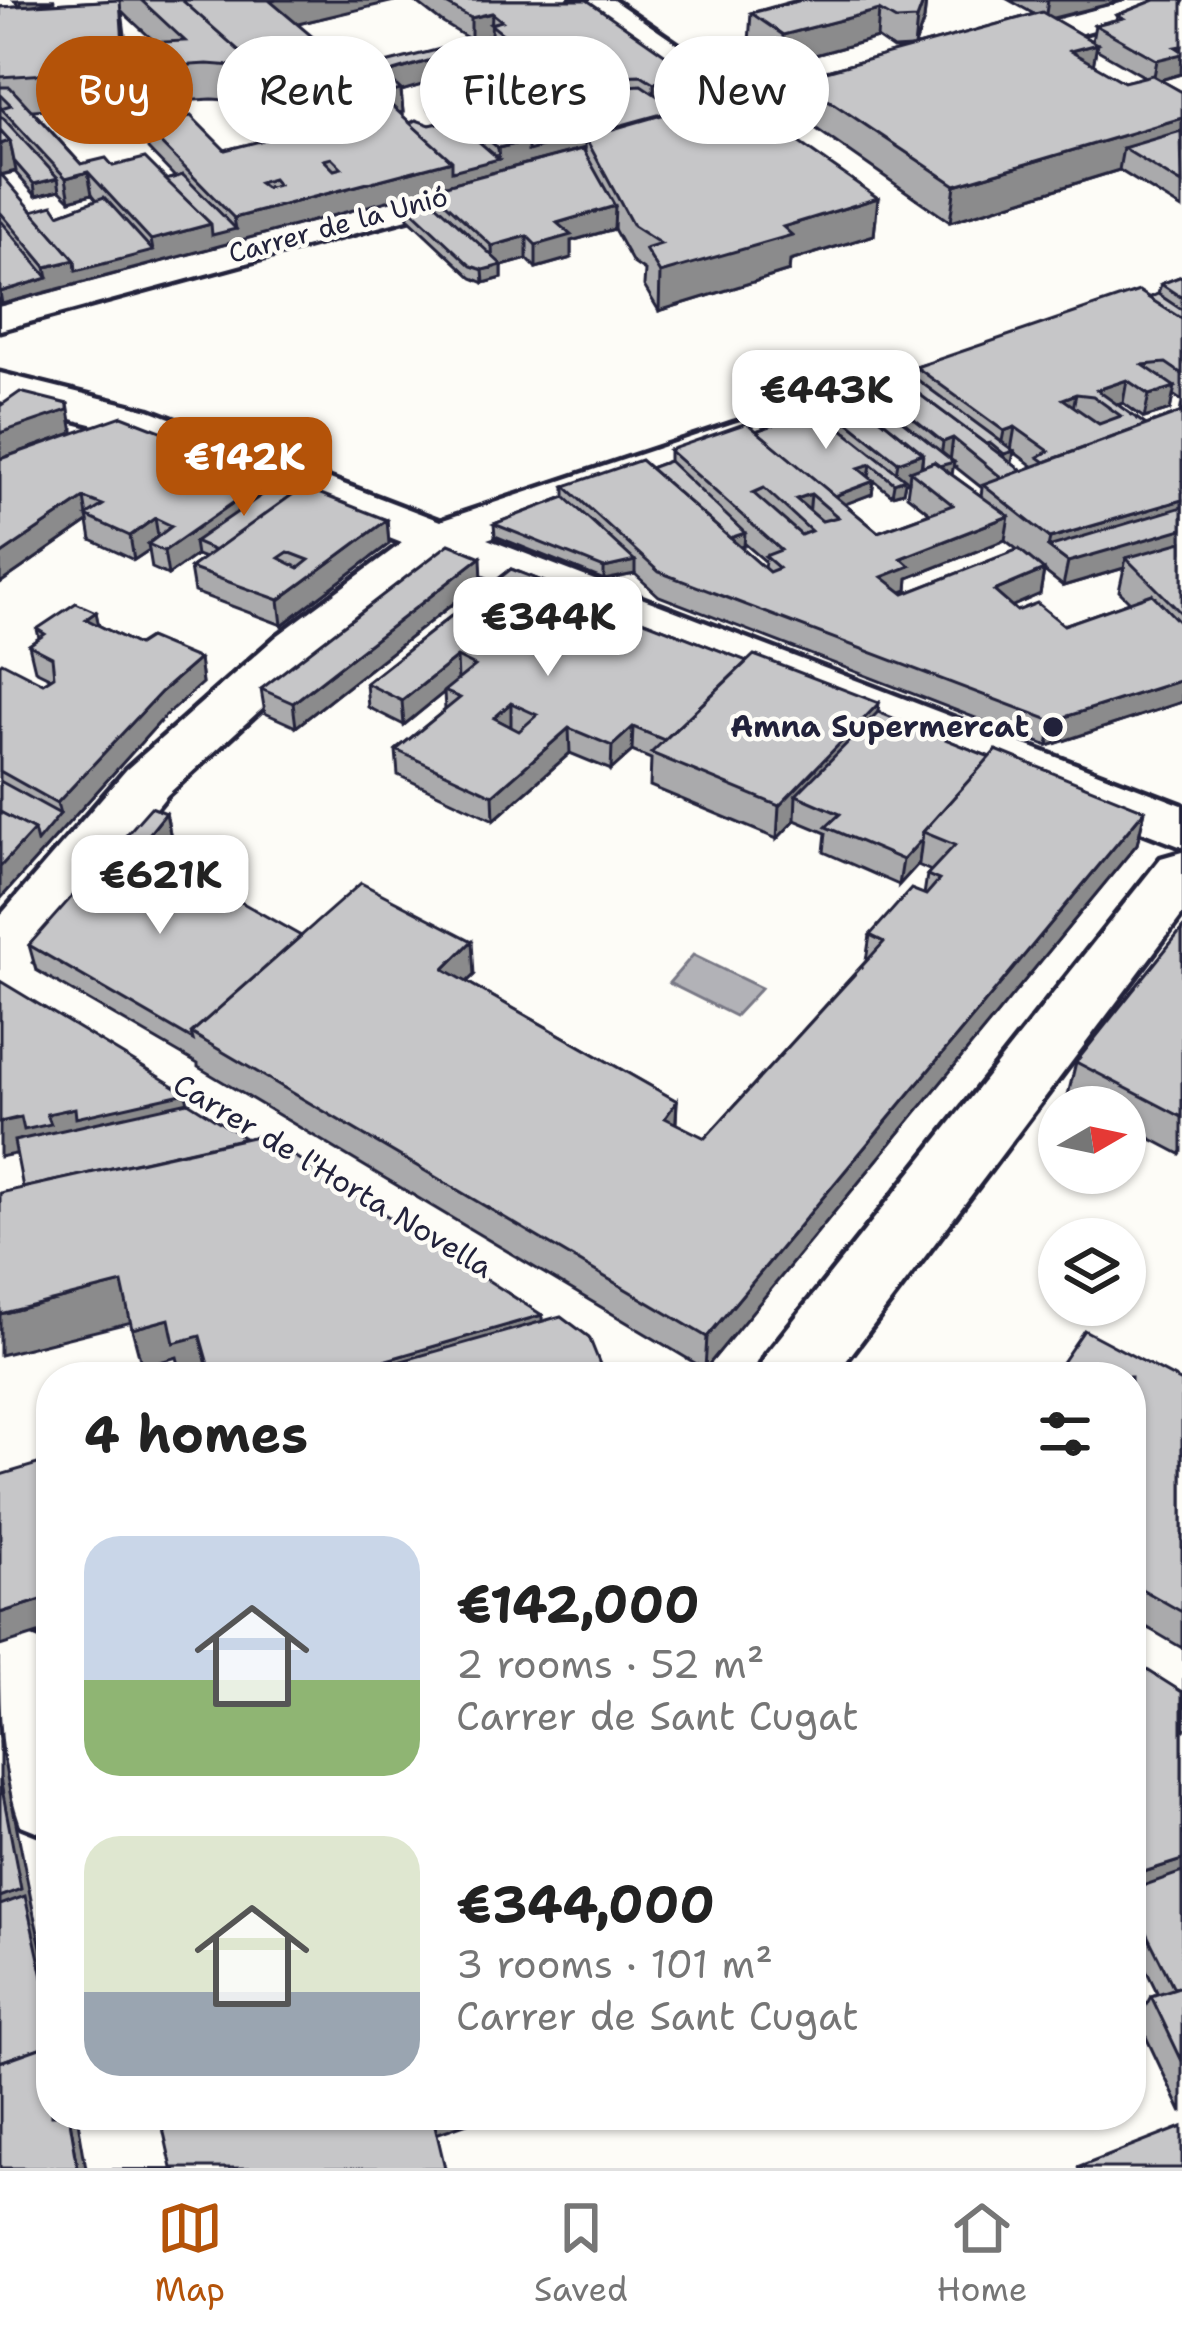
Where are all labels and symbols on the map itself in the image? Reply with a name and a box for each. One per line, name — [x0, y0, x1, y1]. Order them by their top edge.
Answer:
street label: Carrer de la Unió — [224, 177, 452, 272]
pin: €443K — [742, 350, 910, 452]
pin: €142K — [160, 417, 328, 519]
pin: €344K — [464, 577, 632, 679]
place label: Amna Supermercat — [730, 706, 1029, 747]
marker: Amna Supermercat — [1040, 714, 1066, 740]
pin: €621K — [76, 835, 244, 937]
street label: Carrer de l'Horta Novella — [166, 1064, 501, 1288]
north arrow — [1038, 1086, 1146, 1194]

